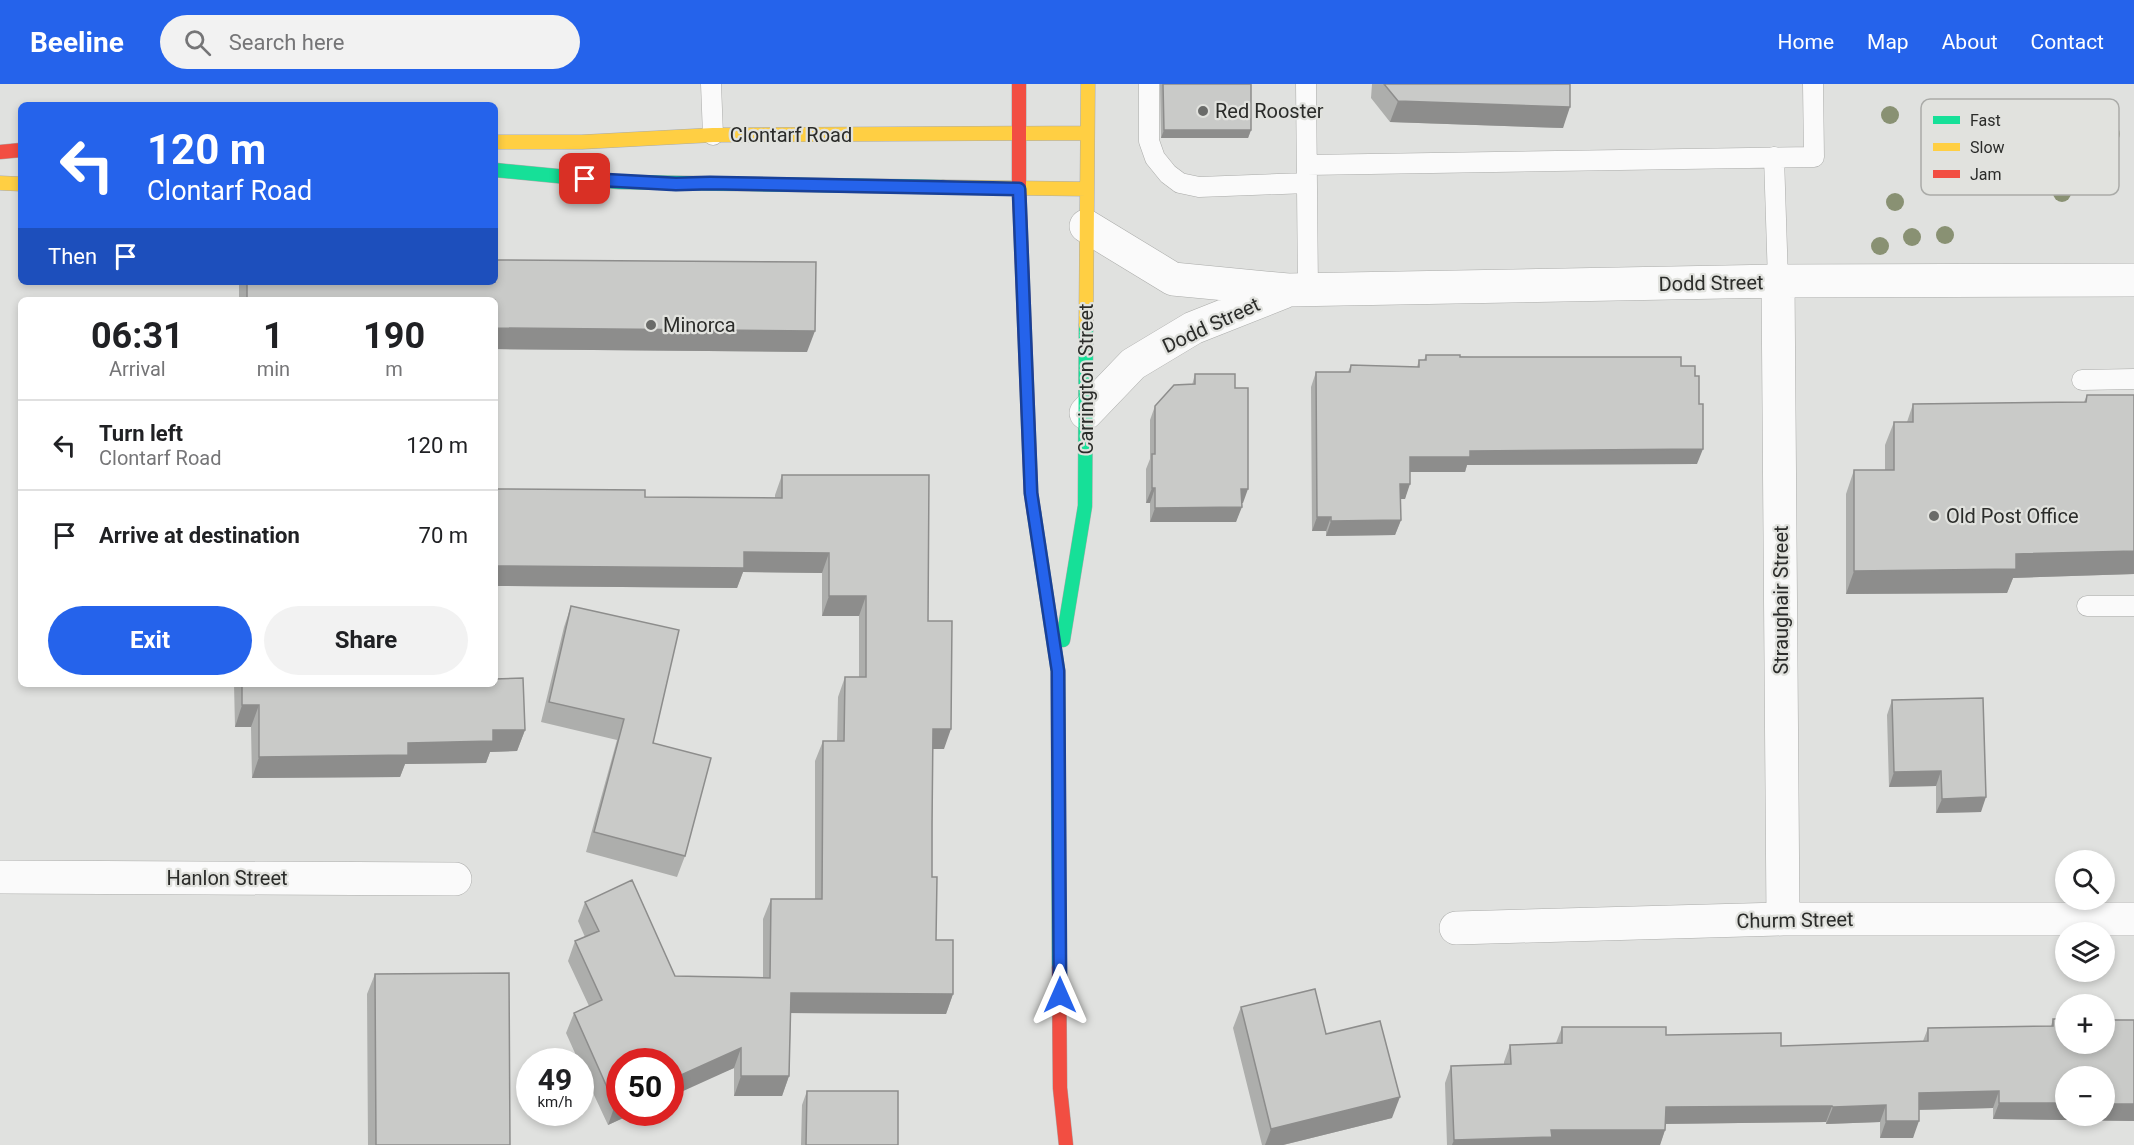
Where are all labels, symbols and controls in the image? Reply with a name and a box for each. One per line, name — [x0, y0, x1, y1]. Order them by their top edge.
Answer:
search box — [160, 15, 580, 69]
text: Beeline — [30, 26, 124, 59]
icon: search — [181, 26, 214, 59]
text: Search here — [229, 30, 345, 55]
text: Home — [1778, 30, 1834, 54]
text: Map — [1867, 30, 1909, 54]
text: About — [1942, 30, 1998, 54]
text: Contact — [2031, 30, 2104, 54]
place label: Red Rooster — [1215, 99, 1324, 123]
legend — [1921, 99, 2119, 195]
marker: Red Rooster — [1196, 104, 1210, 118]
text: Fast — [1970, 111, 2001, 130]
street label: Clontarf Road — [730, 123, 852, 147]
text: 120 m — [147, 125, 266, 174]
icon: left — [48, 126, 126, 204]
text: Slow — [1970, 138, 2005, 157]
pin — [559, 153, 610, 204]
icon: arrive — [568, 162, 601, 195]
text: Jam — [1970, 165, 2002, 184]
text: Clontarf Road — [147, 175, 312, 207]
icon: arrive — [109, 240, 142, 273]
text: Then — [48, 244, 97, 269]
street label: Dodd Street — [1658, 270, 1764, 296]
street label: Dodd Street — [1158, 292, 1264, 358]
street label: Carrington Street — [1074, 303, 1098, 455]
place label: Minorca — [663, 313, 736, 337]
text: 06:31 — [91, 315, 184, 357]
text: 1 — [263, 315, 284, 357]
text: 190 — [363, 315, 425, 357]
marker: Minorca — [644, 318, 658, 332]
text: Arrival — [109, 357, 166, 381]
text: min — [257, 357, 290, 381]
text: m — [385, 357, 403, 381]
text: Turn left — [99, 421, 183, 446]
icon: left — [48, 429, 81, 462]
text: 120 m — [406, 433, 468, 458]
text: Clontarf Road — [99, 446, 221, 470]
place label: Old Post Office — [1946, 504, 2079, 528]
marker: Old Post Office — [1927, 509, 1941, 523]
icon: arrive — [48, 519, 81, 552]
text: Arrive at destination — [99, 523, 300, 548]
text: 70 m — [419, 523, 468, 548]
street label: Straughair Street — [1769, 525, 1793, 675]
button: Exit — [48, 606, 252, 675]
button: Share — [264, 606, 468, 675]
map controls — [2055, 850, 2115, 1126]
button: search — [2055, 850, 2115, 910]
street label: Hanlon Street — [166, 866, 288, 890]
street label: Churm Street — [1736, 907, 1854, 933]
button: layers — [2055, 922, 2115, 982]
position arrow — [1028, 963, 1092, 1027]
button: + — [2055, 994, 2115, 1054]
speed limit sign: 50 — [606, 1048, 684, 1126]
text: 49 — [538, 1062, 572, 1097]
button: − — [2055, 1066, 2115, 1126]
text: km/h — [537, 1093, 573, 1111]

